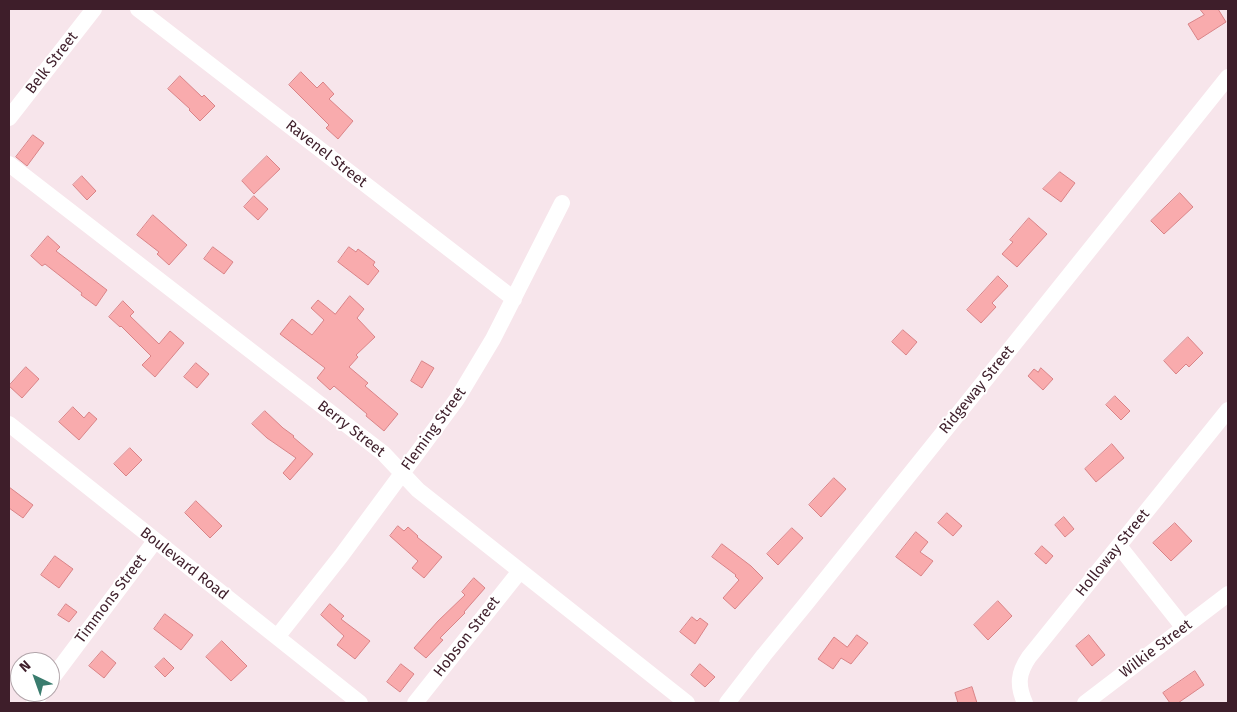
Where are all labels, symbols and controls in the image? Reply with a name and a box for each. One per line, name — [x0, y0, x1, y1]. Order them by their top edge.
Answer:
street label: Belk Street — [22, 28, 82, 98]
street label: Ravenel Street — [282, 117, 370, 191]
street label: Ridgeway Street — [936, 342, 1018, 438]
street label: Fleming Street — [398, 384, 470, 474]
street label: Berry Street — [314, 397, 388, 461]
street label: Holloway Street — [1072, 506, 1154, 600]
street label: Boulevard Road — [136, 524, 232, 604]
street label: Timmons Street — [72, 551, 150, 647]
street label: Hobson Street — [430, 593, 504, 681]
street label: Wilkie Street — [1116, 616, 1196, 682]
north arrow — [10, 652, 60, 702]
text: N — [16, 657, 34, 676]

